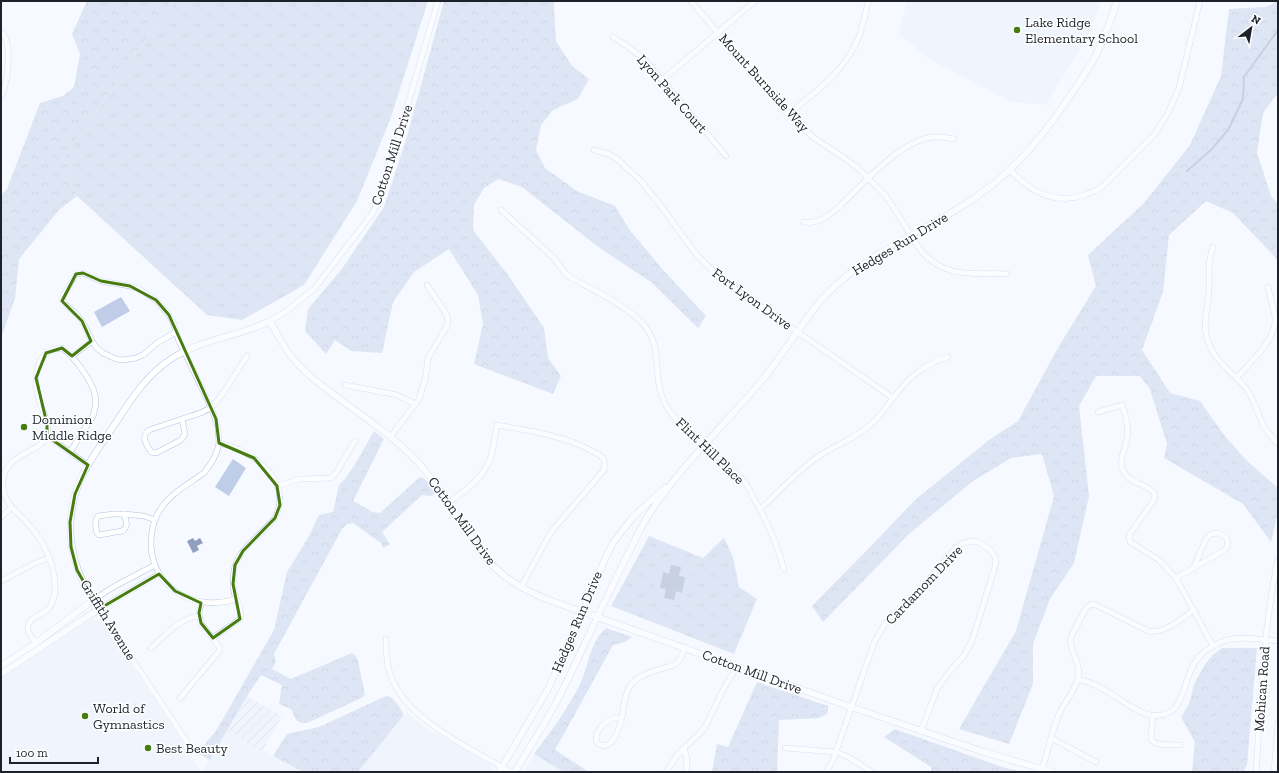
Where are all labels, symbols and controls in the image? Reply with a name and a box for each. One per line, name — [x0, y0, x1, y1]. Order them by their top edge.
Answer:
north arrow — [1231, 8, 1271, 48]
text: N — [1249, 12, 1263, 28]
place label: Lake Ridge Elementary School — [1025, 14, 1138, 47]
marker: Lake Ridge Elementary School — [1012, 25, 1022, 35]
street label: Mount Burnside Way — [715, 30, 813, 136]
street label: Lyon Park Court — [633, 51, 711, 137]
street label: Cotton Mill Drive — [368, 102, 416, 207]
street label: Hedges Run Drive — [849, 209, 951, 279]
street label: Fort Lyon Drive — [709, 264, 795, 334]
place label: Dominion Middle Ridge — [32, 411, 112, 444]
street label: Flint Hill Place — [672, 414, 748, 488]
marker: Dominion Middle Ridge — [19, 422, 29, 432]
street label: Cotton Mill Drive — [424, 474, 500, 569]
street label: Cardamom Drive — [882, 542, 966, 628]
street label: Hedges Run Drive — [548, 568, 606, 675]
street label: Griffith Avenue — [77, 577, 140, 664]
street label: Mohican Road — [1251, 645, 1273, 732]
street label: Cotton Mill Drive — [700, 646, 805, 698]
place label: World of Gymnastics — [93, 700, 165, 733]
marker: World of Gymnastics — [80, 711, 90, 721]
scale bar — [10, 739, 98, 765]
place label: Best Beauty — [156, 740, 228, 757]
marker: Best Beauty — [143, 743, 153, 753]
text: 100 m — [16, 746, 48, 760]

